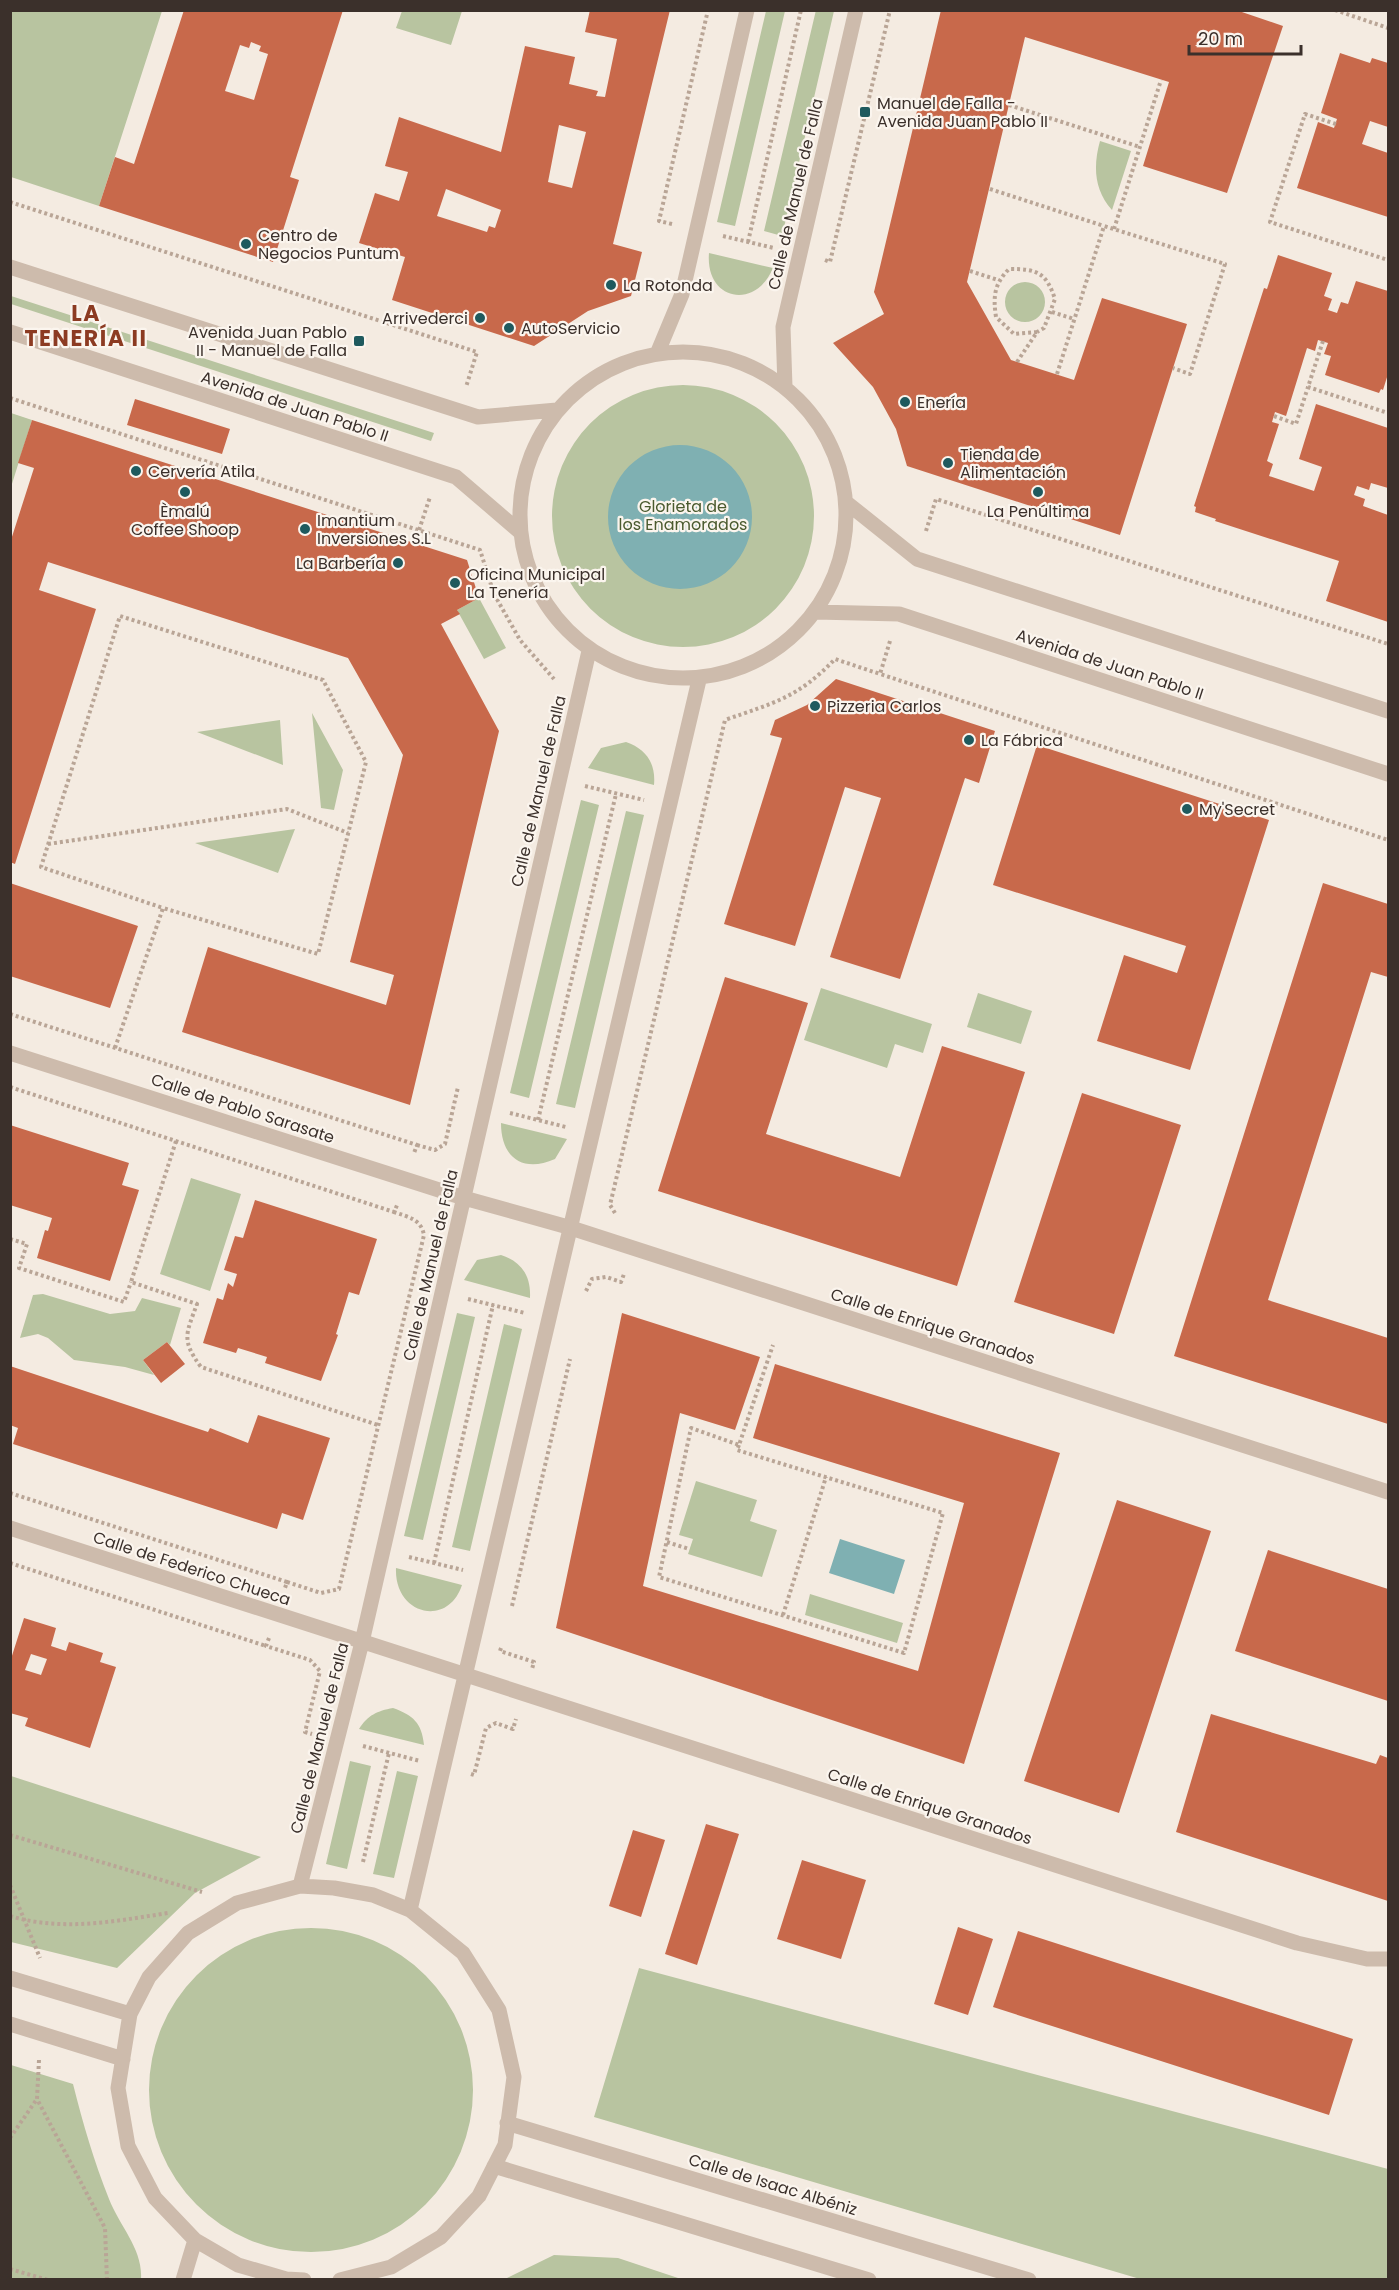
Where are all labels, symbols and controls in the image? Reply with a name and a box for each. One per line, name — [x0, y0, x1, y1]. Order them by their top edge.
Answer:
scale bar — [1189, 18, 1302, 56]
text: 20 m — [1198, 26, 1243, 51]
place label: Manuel de Falla - Avenida Juan Pablo II — [877, 92, 1048, 133]
street label: Calle de Manuel de Falla — [762, 96, 829, 292]
marker: Manuel de Falla - Avenida Juan Pablo II — [858, 105, 872, 119]
place label: Centro de Negocios Puntum — [258, 224, 399, 265]
marker: Centro de Negocios Puntum — [239, 237, 253, 251]
place label: La Rotonda — [623, 274, 713, 297]
marker: La Rotonda — [604, 278, 618, 292]
district label: LA TENERÍA II — [24, 298, 148, 354]
place label: Arrivederci — [382, 307, 468, 330]
marker: Arrivederci — [473, 311, 487, 325]
place label: AutoServicio — [521, 317, 620, 340]
place label: Avenida Juan Pablo II - Manuel de Falla — [188, 321, 347, 362]
marker: AutoServicio — [502, 321, 516, 335]
marker: Avenida Juan Pablo II - Manuel de Falla — [352, 334, 366, 348]
street label: Avenida de Juan Pablo II — [198, 365, 392, 448]
place label: Enería — [917, 391, 966, 414]
marker: Enería — [898, 395, 912, 409]
place label: Tienda de Alimentación — [960, 443, 1066, 484]
marker: Tienda de Alimentación — [941, 456, 955, 470]
place label: Cervería Atila — [148, 460, 255, 483]
marker: Cervería Atila — [129, 464, 143, 478]
marker: Èmalú Coffee Shoop — [178, 485, 192, 499]
marker: La Penúltima — [1031, 485, 1045, 499]
park label: Glorieta de los Enamorados — [619, 495, 747, 536]
place label: Èmalú Coffee Shoop — [131, 500, 239, 541]
place label: La Penúltima — [987, 500, 1089, 523]
place label: Imantium Inversiones S.L — [317, 509, 431, 550]
marker: Imantium Inversiones S.L — [298, 522, 312, 536]
place label: La Barbería — [296, 552, 386, 575]
marker: La Barbería — [391, 556, 405, 570]
place label: Oficina Municipal La Tenería — [467, 563, 605, 604]
marker: Oficina Municipal La Tenería — [448, 576, 462, 590]
street label: Avenida de Juan Pablo II — [1013, 623, 1207, 706]
street label: Calle de Manuel de Falla — [505, 693, 572, 889]
place label: Pizzeria Carlos — [827, 695, 941, 718]
marker: Pizzeria Carlos — [808, 699, 822, 713]
place label: La Fábrica — [981, 729, 1063, 752]
marker: La Fábrica — [962, 733, 976, 747]
place label: My'Secret — [1199, 798, 1275, 821]
marker: My'Secret — [1180, 802, 1194, 816]
street label: Calle de Pablo Sarasate — [148, 1068, 338, 1149]
street label: Calle de Manuel de Falla — [397, 1167, 464, 1363]
street label: Calle de Enrique Granados — [828, 1283, 1038, 1370]
street label: Calle de Federico Chueca — [90, 1526, 294, 1611]
street label: Calle de Manuel de Falla — [285, 1640, 354, 1836]
street label: Calle de Enrique Granados — [825, 1763, 1035, 1850]
street label: Calle de Isaac Albéniz — [686, 2148, 860, 2221]

